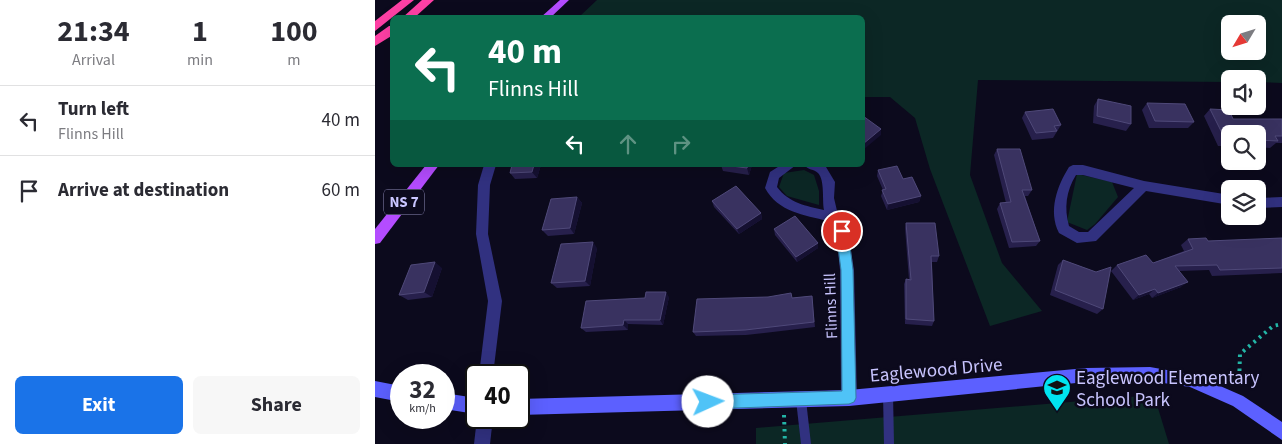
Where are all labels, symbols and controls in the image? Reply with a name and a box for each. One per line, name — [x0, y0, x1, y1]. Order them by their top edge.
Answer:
text: 21:34 — [57, 10, 130, 53]
text: 1 — [192, 10, 208, 53]
text: 100 — [270, 10, 318, 53]
north arrow — [1221, 15, 1266, 60]
map controls — [1221, 15, 1266, 225]
text: 40 m — [488, 27, 562, 77]
icon: left — [405, 35, 470, 100]
text: Arrival — [72, 49, 115, 71]
text: min — [187, 49, 213, 71]
text: m — [287, 49, 301, 71]
button: sound — [1221, 70, 1266, 115]
text: Flinns Hill — [488, 73, 579, 105]
text: Turn left — [58, 96, 129, 123]
icon: left — [15, 107, 43, 135]
text: 40 m — [322, 107, 360, 134]
text: Flinns Hill — [58, 123, 124, 145]
button: search — [1221, 125, 1266, 170]
icon: left — [561, 130, 589, 158]
icon: ahead — [614, 130, 642, 158]
icon: right — [667, 130, 695, 158]
icon: arrive — [15, 177, 43, 205]
text: Arrive at destination — [58, 177, 229, 204]
text: 60 m — [322, 177, 360, 204]
button: layers — [1221, 180, 1266, 225]
road number: NS 7 — [384, 190, 424, 214]
pin — [821, 210, 863, 252]
icon: arrive — [828, 217, 856, 245]
street label: Flinns Hill — [819, 273, 843, 339]
street label: Eaglewood Drive — [869, 351, 1004, 390]
speed limit sign: 40 — [465, 364, 530, 429]
place label: Eaglewood Elementary School Park — [1076, 365, 1260, 414]
text: 32 — [409, 372, 436, 408]
school or university icon: Eaglewood Elementary School Park — [1042, 373, 1072, 412]
position arrow — [681, 375, 733, 427]
button: Exit — [15, 376, 183, 434]
button: Share — [193, 376, 360, 434]
text: km/h — [409, 400, 436, 417]

